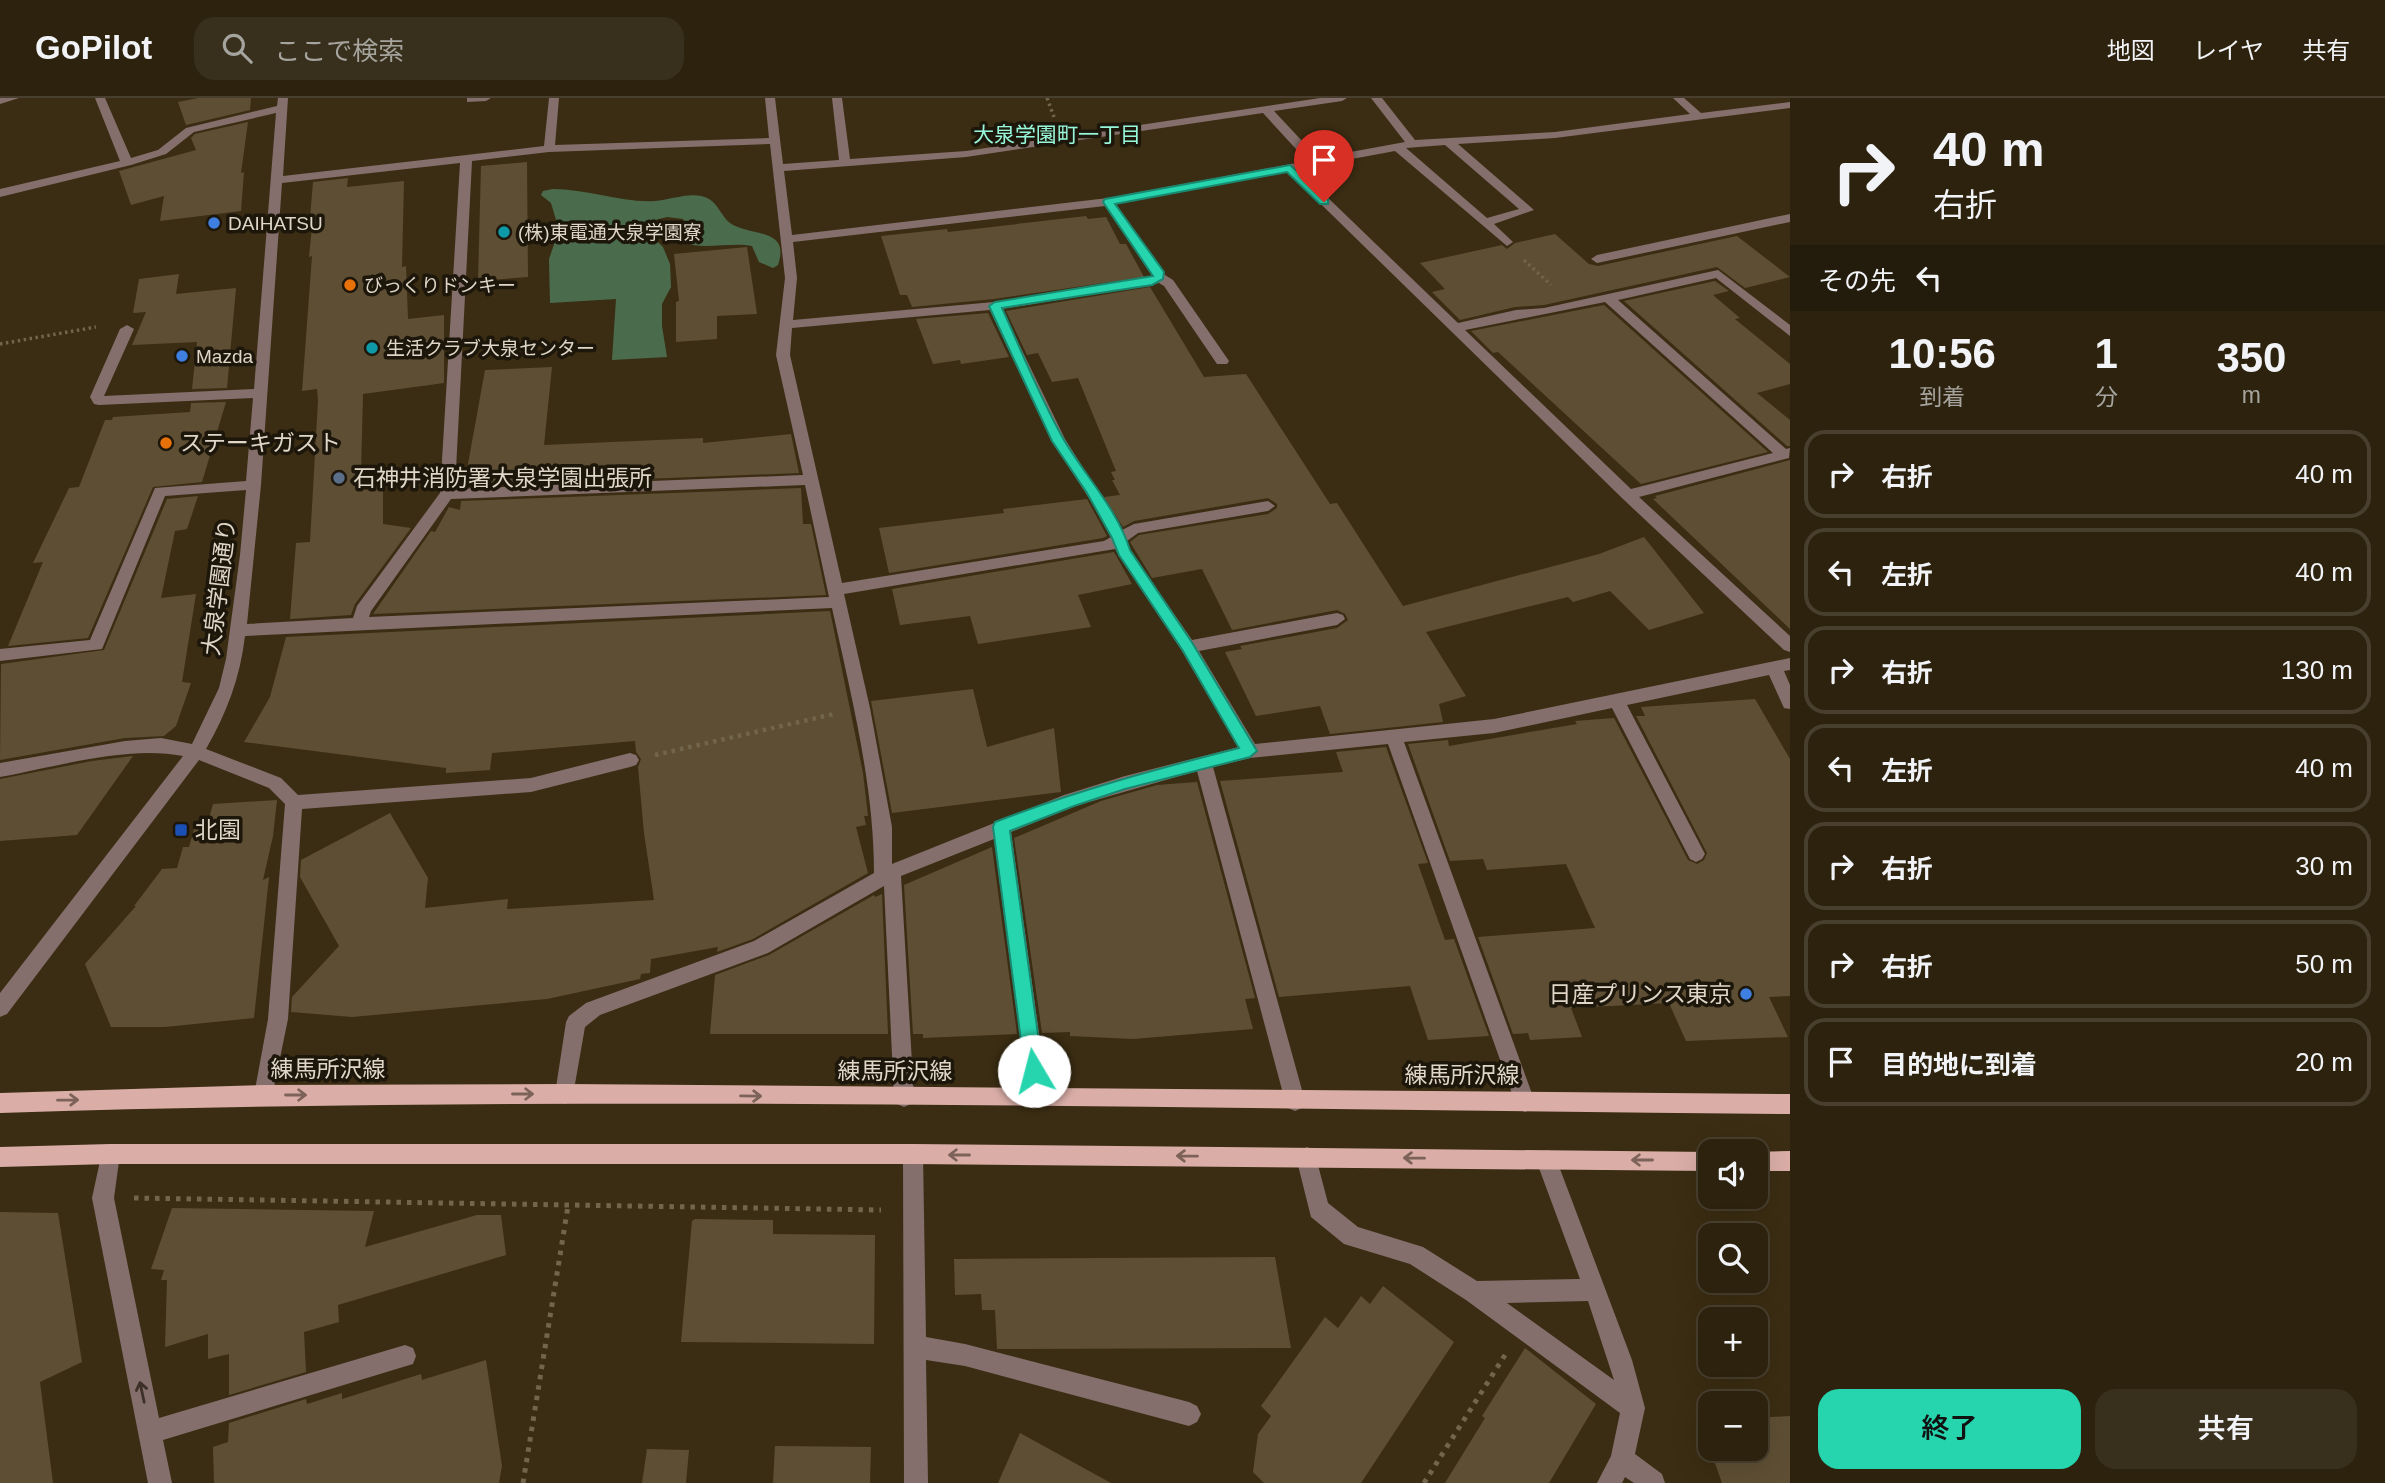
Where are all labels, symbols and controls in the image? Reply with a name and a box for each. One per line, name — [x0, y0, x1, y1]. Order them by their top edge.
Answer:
search box — [194, 17, 684, 80]
text: GoPilot — [35, 29, 152, 66]
icon: search — [218, 29, 256, 67]
text: ここで検索 — [274, 36, 404, 66]
text: 地図 — [2107, 37, 2155, 64]
text: レイヤ — [2193, 37, 2264, 64]
text: 共有 — [2302, 37, 2350, 64]
text: 40 m — [1933, 122, 2045, 176]
district label: 大泉学園町一丁目 — [973, 123, 1141, 146]
icon: right — [1818, 126, 1909, 217]
pin — [1294, 130, 1354, 202]
icon: arrive — [1305, 141, 1343, 179]
text: 右折 — [1933, 187, 1997, 223]
place label: DAIHATSU — [228, 213, 323, 234]
marker: DAIHATSU — [206, 215, 222, 231]
place label: (株)東電通大泉学園寮 — [518, 222, 702, 243]
marker: (株)東電通大泉学園寮 — [496, 224, 512, 240]
icon: left — [1910, 259, 1948, 297]
text: その先 — [1818, 266, 1896, 296]
place label: びっくりドンキー — [364, 275, 516, 296]
marker: びっくりドンキー — [342, 277, 358, 293]
text: 10:56 — [1889, 330, 1996, 377]
text: 1 — [2094, 330, 2118, 377]
text: 350 — [2216, 334, 2286, 381]
place label: 生活クラブ大泉センター — [386, 338, 595, 359]
marker: 生活クラブ大泉センター — [364, 340, 380, 356]
place label: Mazda — [196, 346, 253, 367]
marker: Mazda — [174, 348, 190, 364]
text: m — [2242, 382, 2261, 408]
text: 到着 — [1919, 384, 1965, 410]
text: 分 — [2095, 384, 2118, 410]
place label: ステーキガスト — [180, 430, 341, 456]
marker: ステーキガスト — [158, 435, 174, 451]
icon: right — [1822, 455, 1860, 493]
text: 40 m — [2295, 459, 2353, 489]
text: 右折 — [1881, 462, 1933, 492]
place label: 石神井消防署大泉学園出張所 — [353, 465, 652, 491]
marker: 石神井消防署大泉学園出張所 — [331, 470, 347, 486]
street label: 大泉学園通り — [198, 517, 240, 657]
icon: left — [1822, 553, 1860, 591]
text: 40 m — [2295, 557, 2353, 587]
text: 左折 — [1881, 560, 1933, 590]
icon: right — [1822, 651, 1860, 689]
text: 130 m — [2281, 655, 2353, 685]
text: 右折 — [1881, 658, 1933, 688]
icon: left — [1822, 749, 1860, 787]
text: 40 m — [2295, 753, 2353, 783]
text: 左折 — [1881, 756, 1933, 786]
place label: 北園 — [195, 817, 241, 843]
marker: 北園 — [173, 822, 189, 838]
icon: right — [1822, 847, 1860, 885]
text: 30 m — [2295, 851, 2353, 881]
text: 右折 — [1881, 854, 1933, 884]
icon: right — [1822, 945, 1860, 983]
text: 50 m — [2295, 949, 2353, 979]
text: 右折 — [1881, 952, 1933, 982]
place label: 日産プリンス東京 — [1548, 981, 1732, 1007]
marker: 日産プリンス東京 — [1738, 986, 1754, 1002]
position arrow — [997, 1034, 1071, 1108]
icon: arrive — [1822, 1043, 1860, 1081]
text: 20 m — [2295, 1047, 2353, 1077]
text: 目的地に到着 — [1881, 1050, 2037, 1080]
street label: 練馬所沢線 — [271, 1056, 386, 1082]
street label: 練馬所沢線 — [838, 1058, 953, 1084]
street label: 練馬所沢線 — [1405, 1062, 1520, 1088]
one-way arrow — [511, 1087, 534, 1101]
one-way arrow — [284, 1088, 307, 1102]
one-way arrow — [739, 1089, 762, 1103]
one-way arrow — [56, 1094, 79, 1107]
map controls — [1698, 1139, 1768, 1461]
button: sound — [1698, 1139, 1768, 1209]
one-way arrow — [948, 1148, 971, 1161]
one-way arrow — [1175, 1149, 1198, 1163]
one-way arrow — [1403, 1152, 1426, 1165]
one-way arrow — [1630, 1154, 1653, 1167]
button: search — [1698, 1223, 1768, 1293]
button: + — [1698, 1307, 1768, 1377]
one-way arrow — [135, 1381, 148, 1404]
button: 終了 — [1818, 1389, 2081, 1469]
button: 共有 — [2095, 1389, 2357, 1469]
button: − — [1698, 1391, 1768, 1461]

